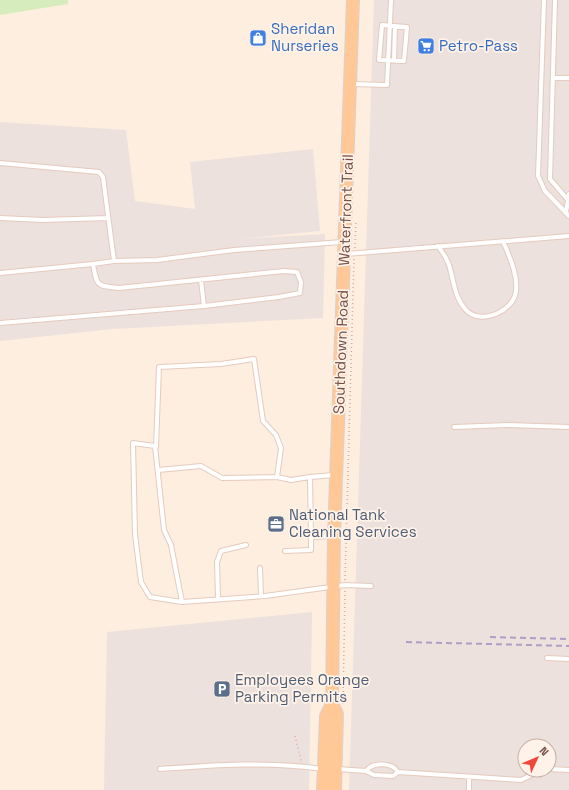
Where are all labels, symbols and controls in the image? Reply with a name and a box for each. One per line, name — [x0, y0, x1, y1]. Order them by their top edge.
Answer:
place label: Sheridan Nurseries — [271, 19, 339, 55]
shop icon: Sheridan Nurseries — [248, 28, 268, 48]
supermarket icon: Petro-Pass — [416, 36, 436, 56]
place label: Petro-Pass — [439, 36, 518, 55]
street label: Waterfront Trail — [334, 154, 357, 266]
street label: Southdown Road — [329, 289, 352, 414]
place label: National Tank Cleaning Services — [289, 505, 417, 541]
office icon: National Tank Cleaning Services — [266, 514, 286, 534]
place label: Employees Orange Parking Permits — [235, 670, 370, 706]
parking icon: Employees Orange Parking Permits — [212, 679, 232, 699]
north arrow — [517, 738, 557, 778]
text: N — [537, 744, 552, 759]

